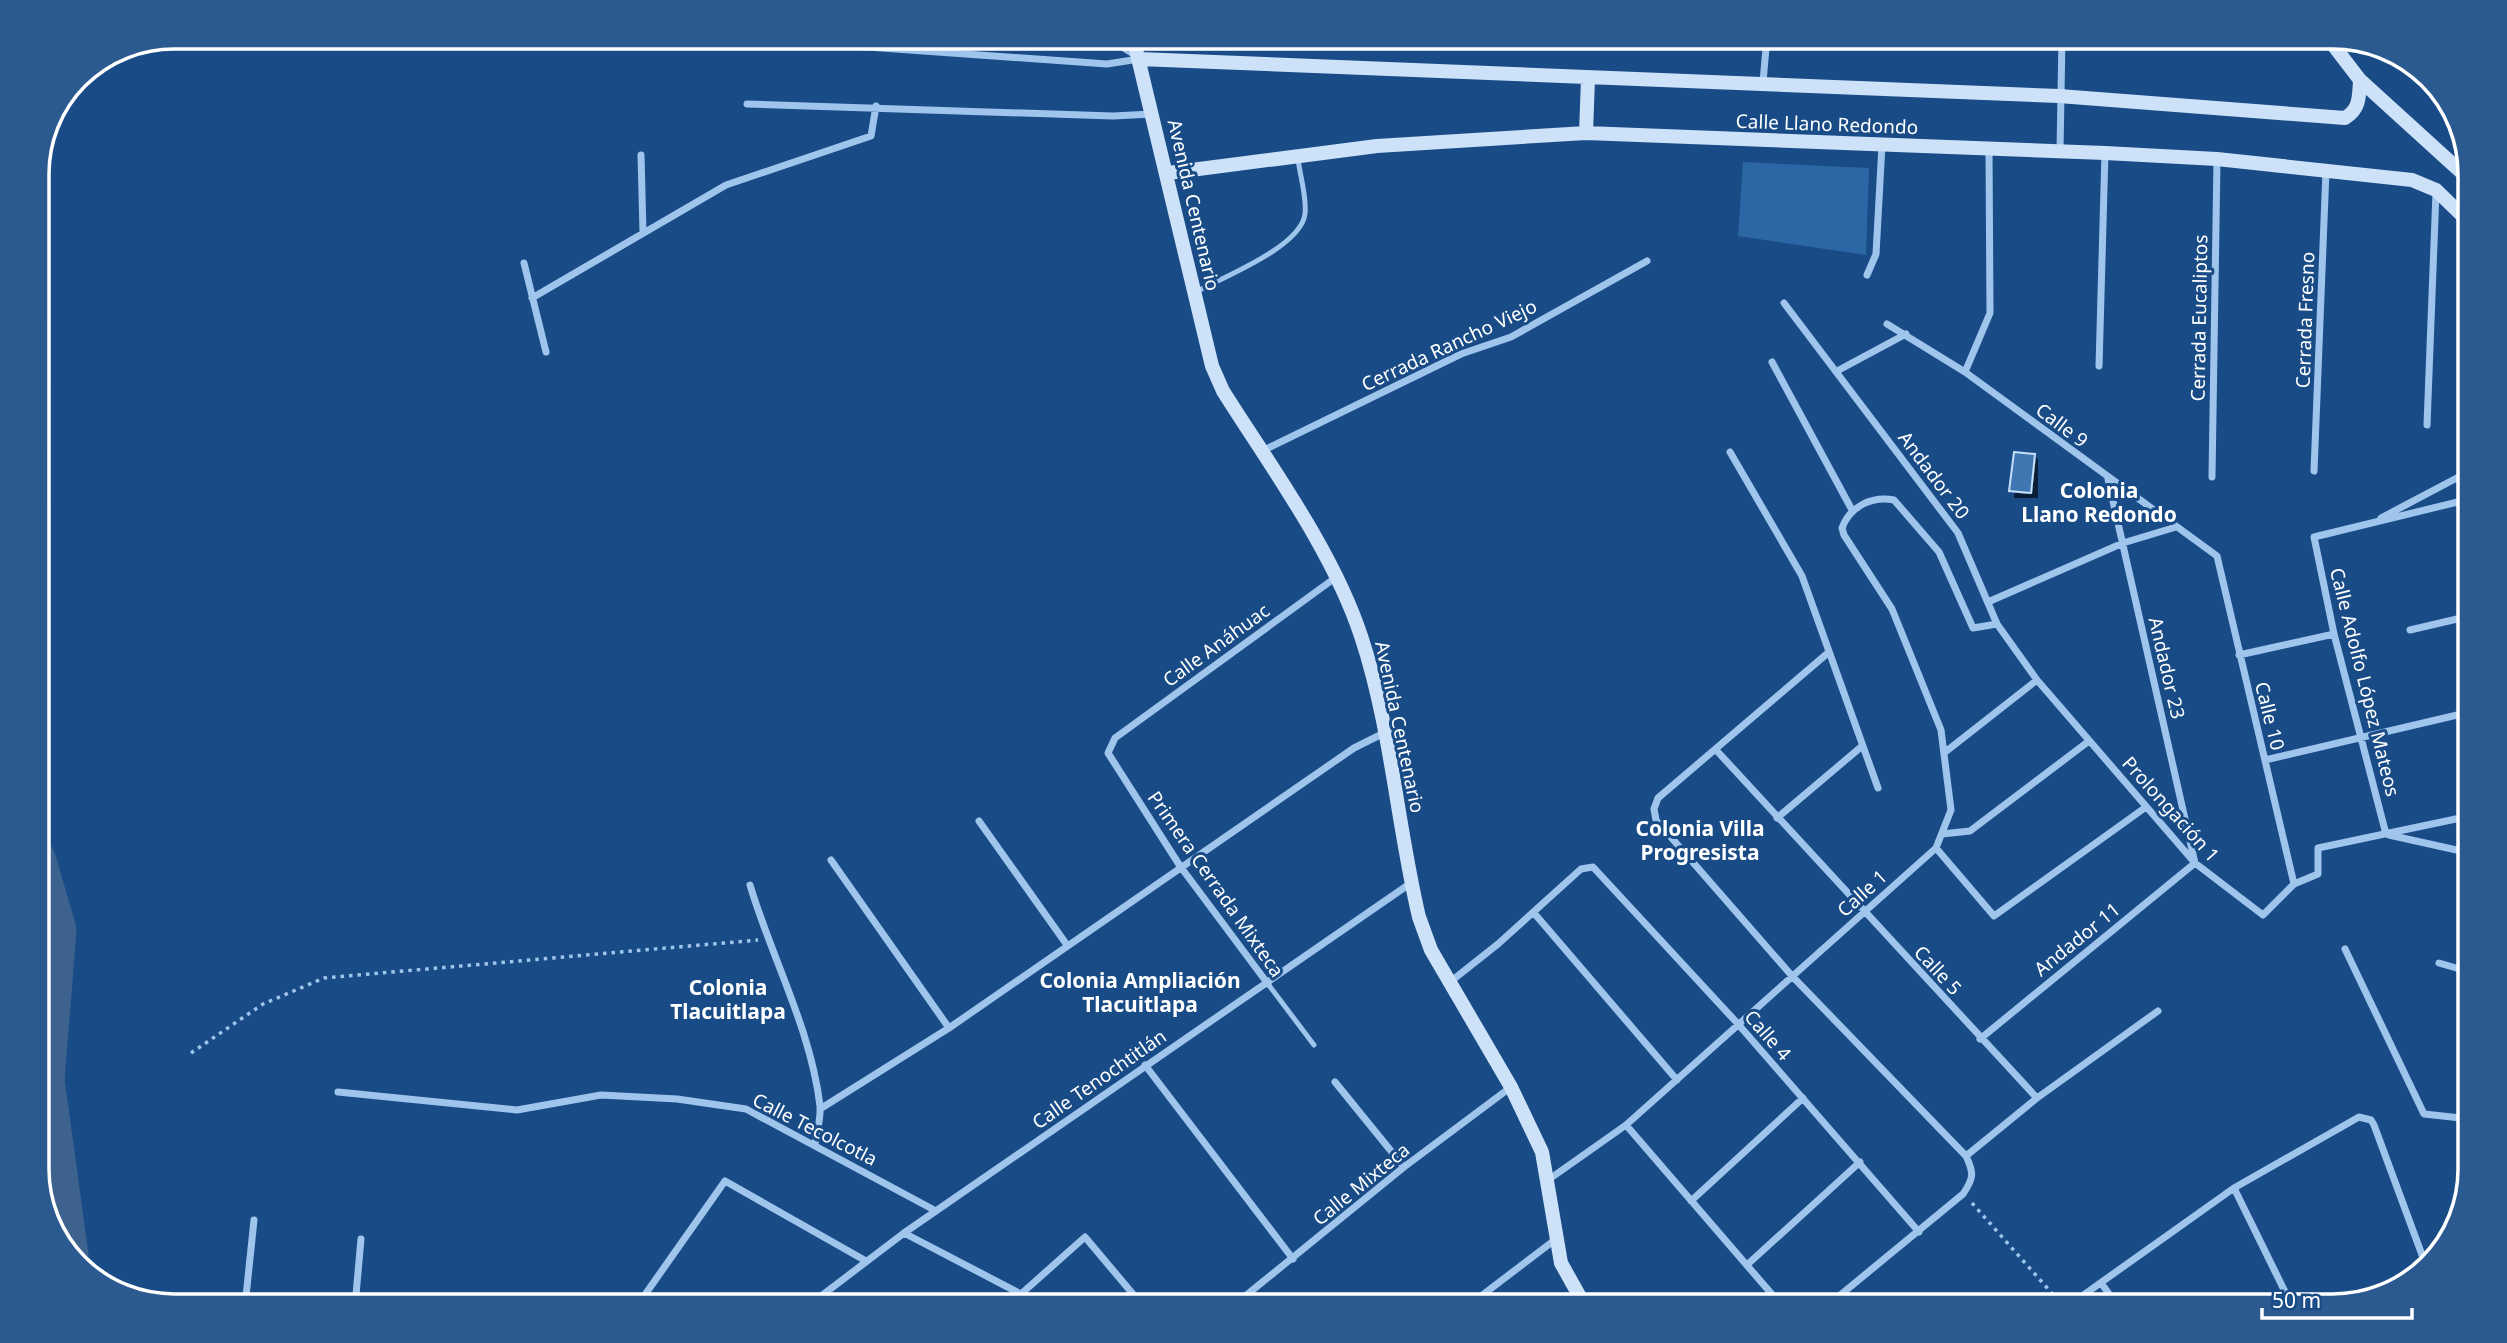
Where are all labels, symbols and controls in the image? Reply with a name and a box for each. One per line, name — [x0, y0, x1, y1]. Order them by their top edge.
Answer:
street label: Calle Llano Redondo — [1735, 108, 1919, 140]
street label: Avenida Centenario — [1162, 117, 1226, 293]
street label: Cerrada Eucaliptos — [2185, 234, 2213, 402]
street label: Cerrada Fresno — [2290, 251, 2320, 389]
street label: Cerrada Rancho Viejo — [1357, 293, 1541, 397]
street label: Calle 9 — [2031, 397, 2093, 453]
street label: Andador 20 — [1892, 426, 1976, 524]
district label: Colonia Llano Redondo — [2021, 476, 2177, 528]
street label: Calle Adolfo López Mateos — [2324, 565, 2406, 799]
street label: Calle Anáhuac — [1157, 597, 1275, 693]
street label: Andador 23 — [2143, 614, 2191, 722]
street label: Avenida Centenario — [1369, 639, 1431, 815]
street label: Calle 10 — [2249, 679, 2291, 753]
street label: Prolongación 1 — [2117, 751, 2225, 867]
street label: Primera Cerrada Mixteca — [1142, 786, 1290, 982]
district label: Colonia Villa Progresista — [1636, 814, 1764, 866]
street label: Calle 1 — [1831, 864, 1893, 922]
street label: Andador 11 — [2028, 896, 2126, 982]
street label: Calle 5 — [1908, 940, 1968, 1000]
district label: Colonia Ampliación Tlacuitlapa — [1039, 966, 1241, 1018]
district label: Colonia Tlacuitlapa — [670, 973, 786, 1025]
street label: Calle 4 — [1739, 1004, 1797, 1066]
street label: Calle Tenochtitlán — [1027, 1023, 1171, 1135]
street label: Calle Tecolcotla — [748, 1086, 882, 1172]
street label: Calle Mixteca — [1307, 1137, 1415, 1231]
scale bar — [2262, 1276, 2412, 1320]
text: 50 m — [2272, 1286, 2321, 1314]

